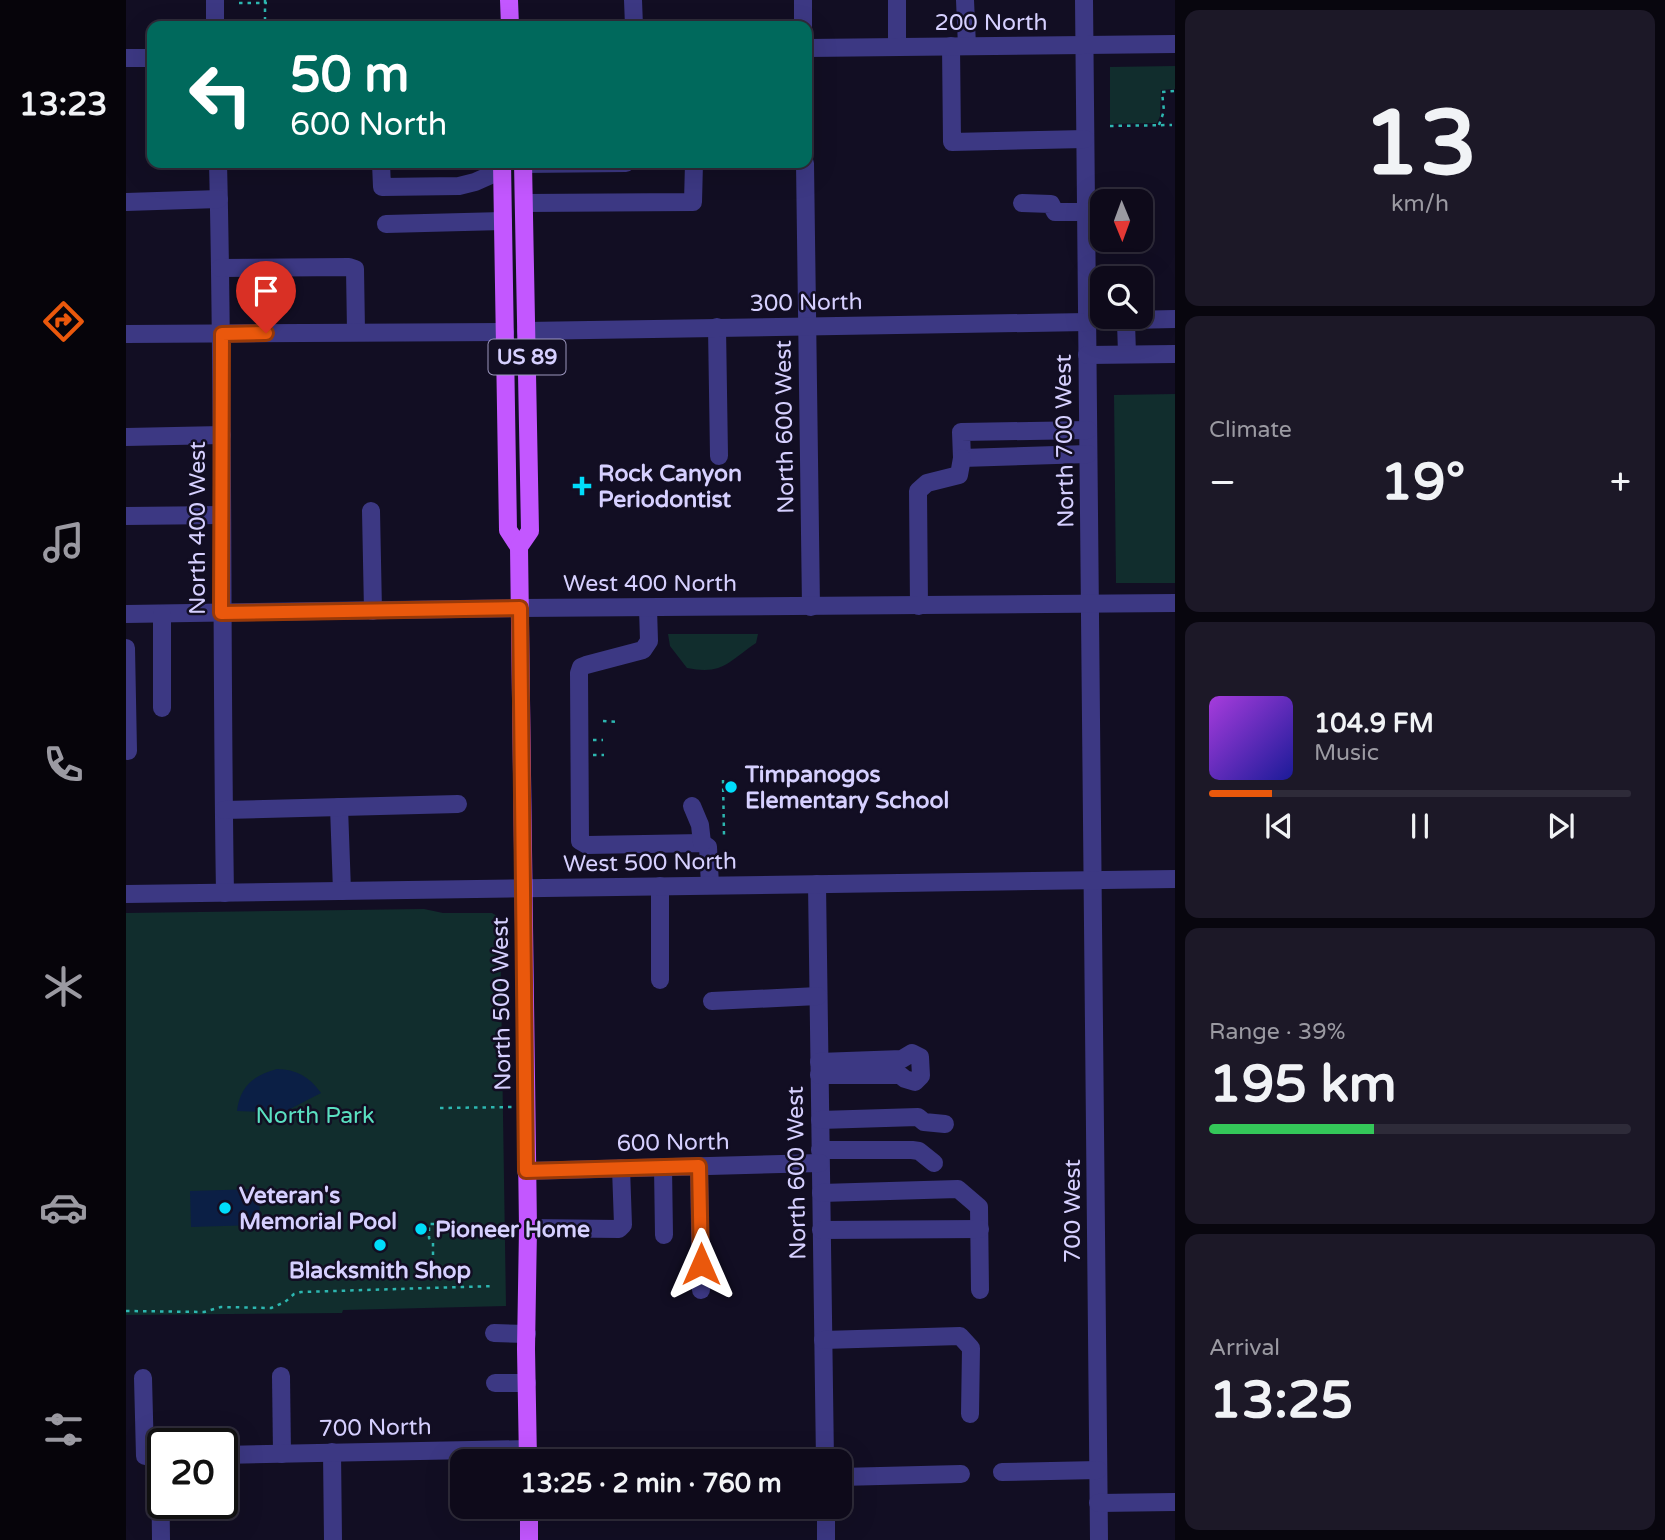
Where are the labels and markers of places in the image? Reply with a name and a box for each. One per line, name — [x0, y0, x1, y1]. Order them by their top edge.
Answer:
pin — [236, 261, 296, 333]
place label: Rock Canyon Periodontist — [598, 460, 742, 514]
marker: Rock Canyon Periodontist — [572, 476, 592, 496]
place label: Timpanogos Elementary School — [744, 761, 949, 815]
marker: Timpanogos Elementary School — [723, 779, 739, 795]
place label: Veteran's Memorial Pool — [239, 1182, 397, 1236]
marker: Veteran's Memorial Pool — [217, 1200, 233, 1216]
place label: Pioneer Home — [435, 1216, 590, 1244]
marker: Pioneer Home — [413, 1221, 429, 1237]
marker: Blacksmith Shop — [372, 1237, 388, 1253]
place label: Blacksmith Shop — [289, 1257, 471, 1285]

